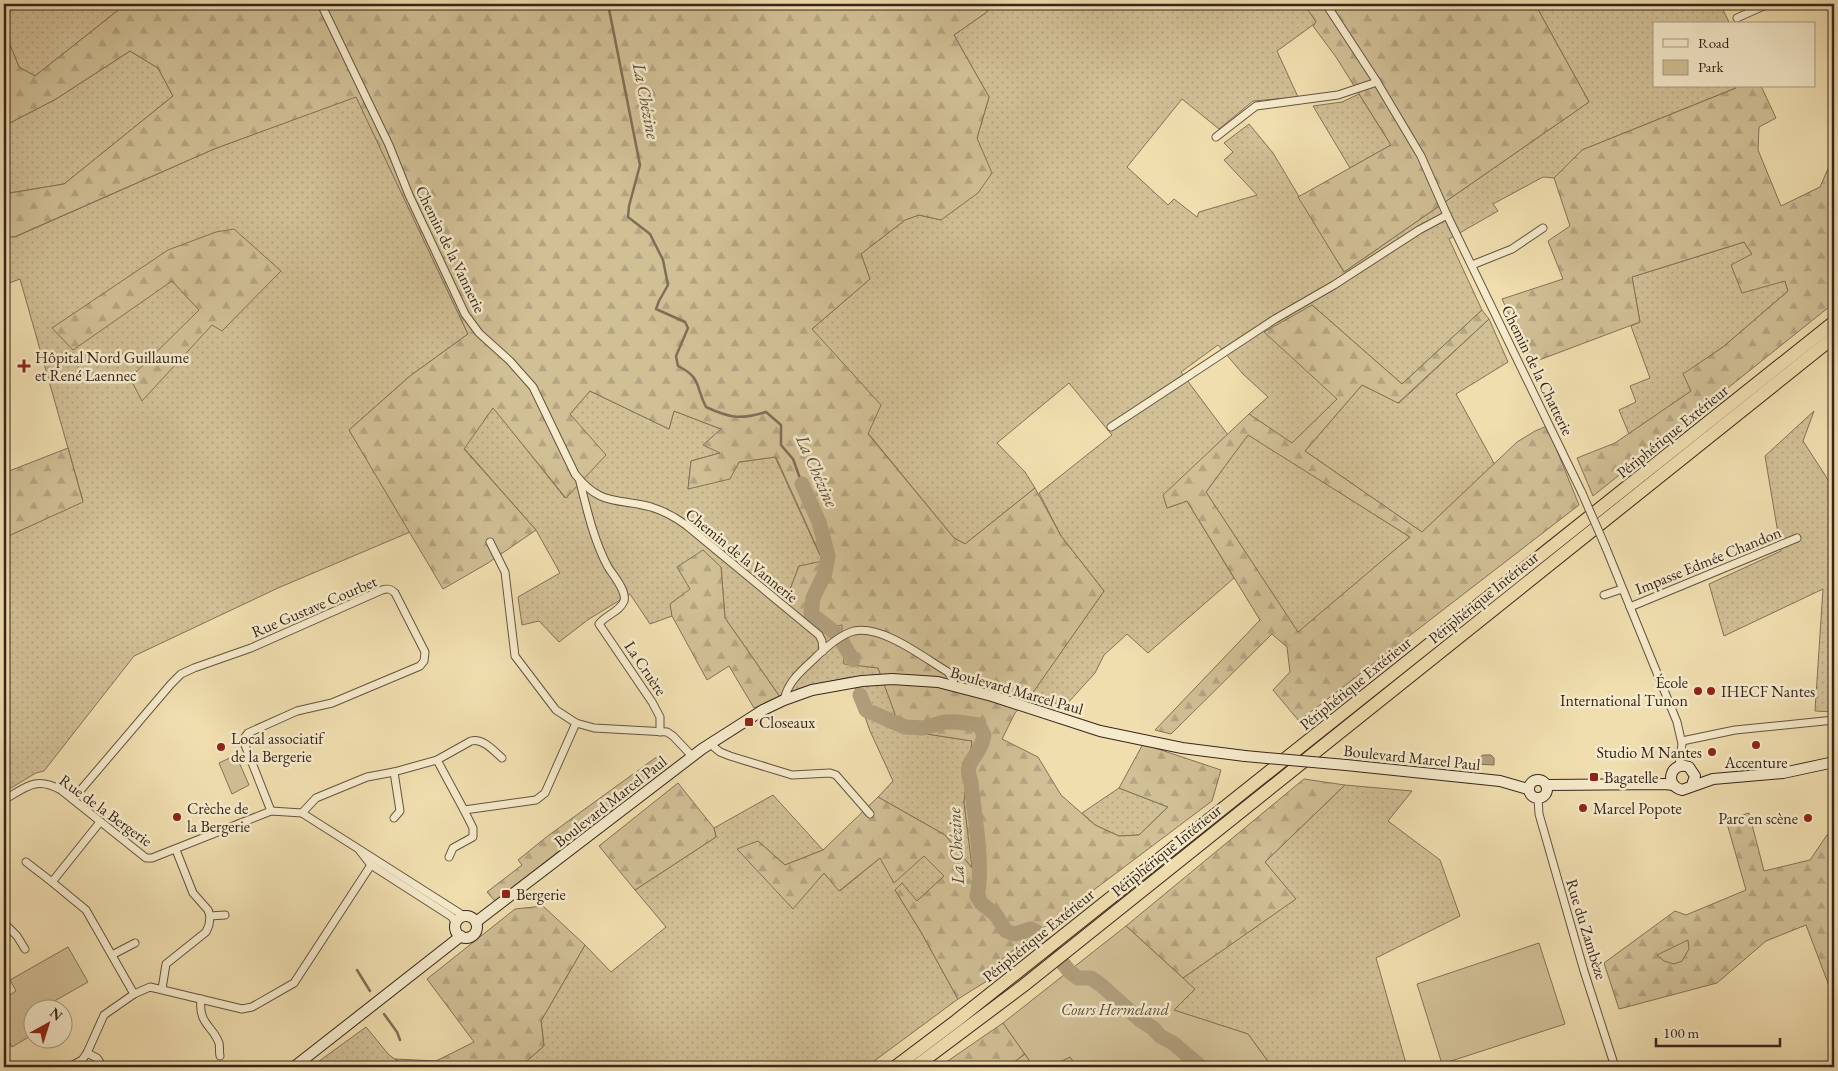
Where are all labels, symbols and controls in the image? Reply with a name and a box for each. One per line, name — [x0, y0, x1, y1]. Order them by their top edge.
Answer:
legend — [1653, 22, 1816, 88]
text: Road — [1698, 33, 1730, 52]
text: Park — [1698, 57, 1725, 76]
water label: La Chézine — [628, 60, 665, 142]
street label: Chemin de la Vannerie — [411, 182, 490, 316]
street label: Chemin de la Chatterie — [1497, 302, 1578, 439]
place label: Hôpital Nord Guillaume et René Laennec — [35, 347, 189, 386]
marker: Hôpital Nord Guillaume et René Laennec — [17, 359, 31, 373]
street label: Périphérique Extérieur — [1612, 379, 1733, 483]
water label: La Chézine — [791, 430, 844, 512]
street label: Chemin de la Vannerie — [681, 503, 802, 607]
street label: Impasse Edmée Chandon — [1632, 521, 1785, 599]
street label: Périphérique Intérieur — [1424, 546, 1543, 648]
street label: Rue Gustave Courbet — [248, 571, 380, 642]
street label: Périphérique Extérieur — [1295, 631, 1416, 735]
street label: La Cruère — [620, 637, 672, 700]
street label: Boulevard Marcel Paul — [948, 661, 1086, 720]
place label: École International Tunon — [1560, 672, 1689, 711]
place label: IHECF Nantes — [1721, 681, 1815, 702]
marker: École International Tunon — [1692, 685, 1704, 697]
marker: IHECF Nantes — [1705, 685, 1717, 697]
place label: Closeaux — [759, 712, 815, 733]
marker: Closeaux — [743, 716, 755, 728]
place label: Local associatif de la Bergerie — [231, 728, 325, 767]
marker: Accenture — [1750, 739, 1762, 751]
street label: Boulevard Marcel Paul — [1342, 740, 1482, 775]
marker: Local associatif de la Bergerie — [215, 741, 227, 753]
place label: Studio M Nantes — [1596, 742, 1702, 763]
marker: Studio M Nantes — [1706, 746, 1718, 758]
street label: Boulevard Marcel Paul — [550, 751, 671, 852]
place label: Accenture — [1723, 752, 1788, 773]
place label: Bagatelle — [1604, 767, 1658, 788]
street label: Rue de la Bergerie — [55, 770, 156, 851]
marker: Bagatelle — [1588, 771, 1600, 783]
place label: Crèche de la Bergerie — [187, 798, 250, 837]
place label: Marcel Popote — [1593, 798, 1682, 819]
street label: Périphérique Intérieur — [1107, 799, 1226, 901]
marker: Marcel Popote — [1577, 802, 1589, 814]
water label: La Chézine — [942, 806, 969, 886]
place label: Parc en scène — [1718, 808, 1798, 829]
marker: Crèche de la Bergerie — [171, 811, 183, 823]
marker: Parc en scène — [1802, 812, 1814, 824]
street label: Rue du Zambèze — [1561, 876, 1612, 982]
street label: Périphérique Extérieur — [978, 883, 1099, 987]
place label: Bergerie — [516, 884, 566, 905]
marker: Bergerie — [500, 888, 512, 900]
north arrow — [22, 998, 72, 1048]
park label: Cours Hermeland — [1061, 999, 1170, 1020]
text: N — [46, 1003, 67, 1025]
scale bar — [1656, 1016, 1779, 1048]
text: 100 m — [1663, 1023, 1700, 1042]

